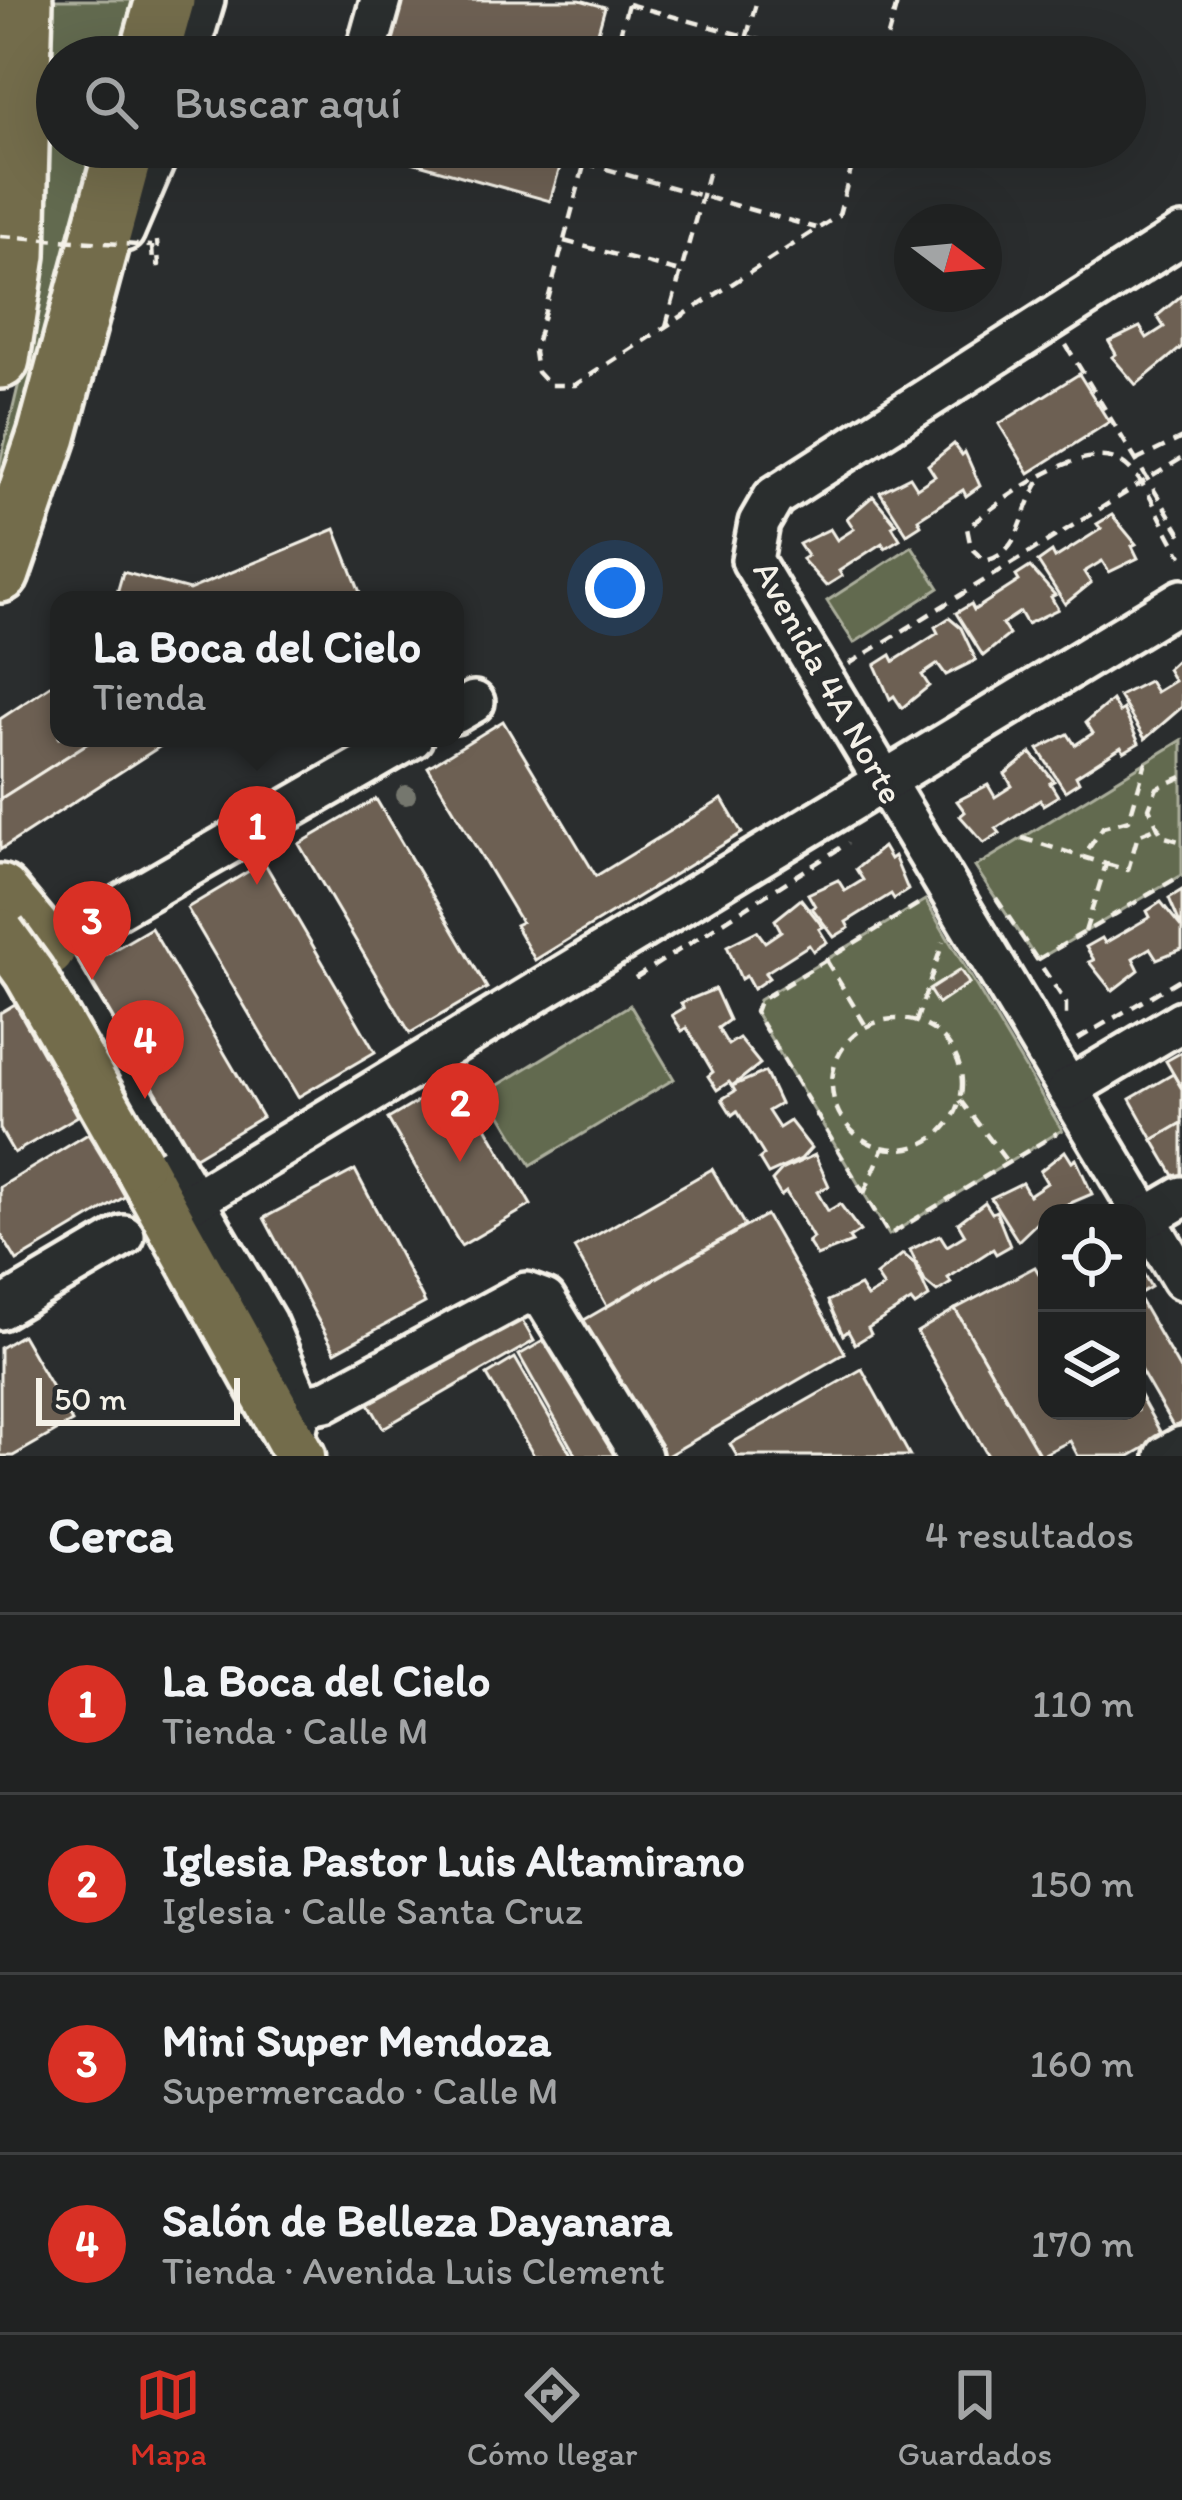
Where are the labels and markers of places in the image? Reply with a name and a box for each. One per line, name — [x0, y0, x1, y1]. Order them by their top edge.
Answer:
pin: 1 — [218, 786, 296, 885]
pin: 3 — [53, 881, 131, 980]
pin: 4 — [106, 1000, 184, 1099]
pin: 2 — [421, 1063, 499, 1162]

